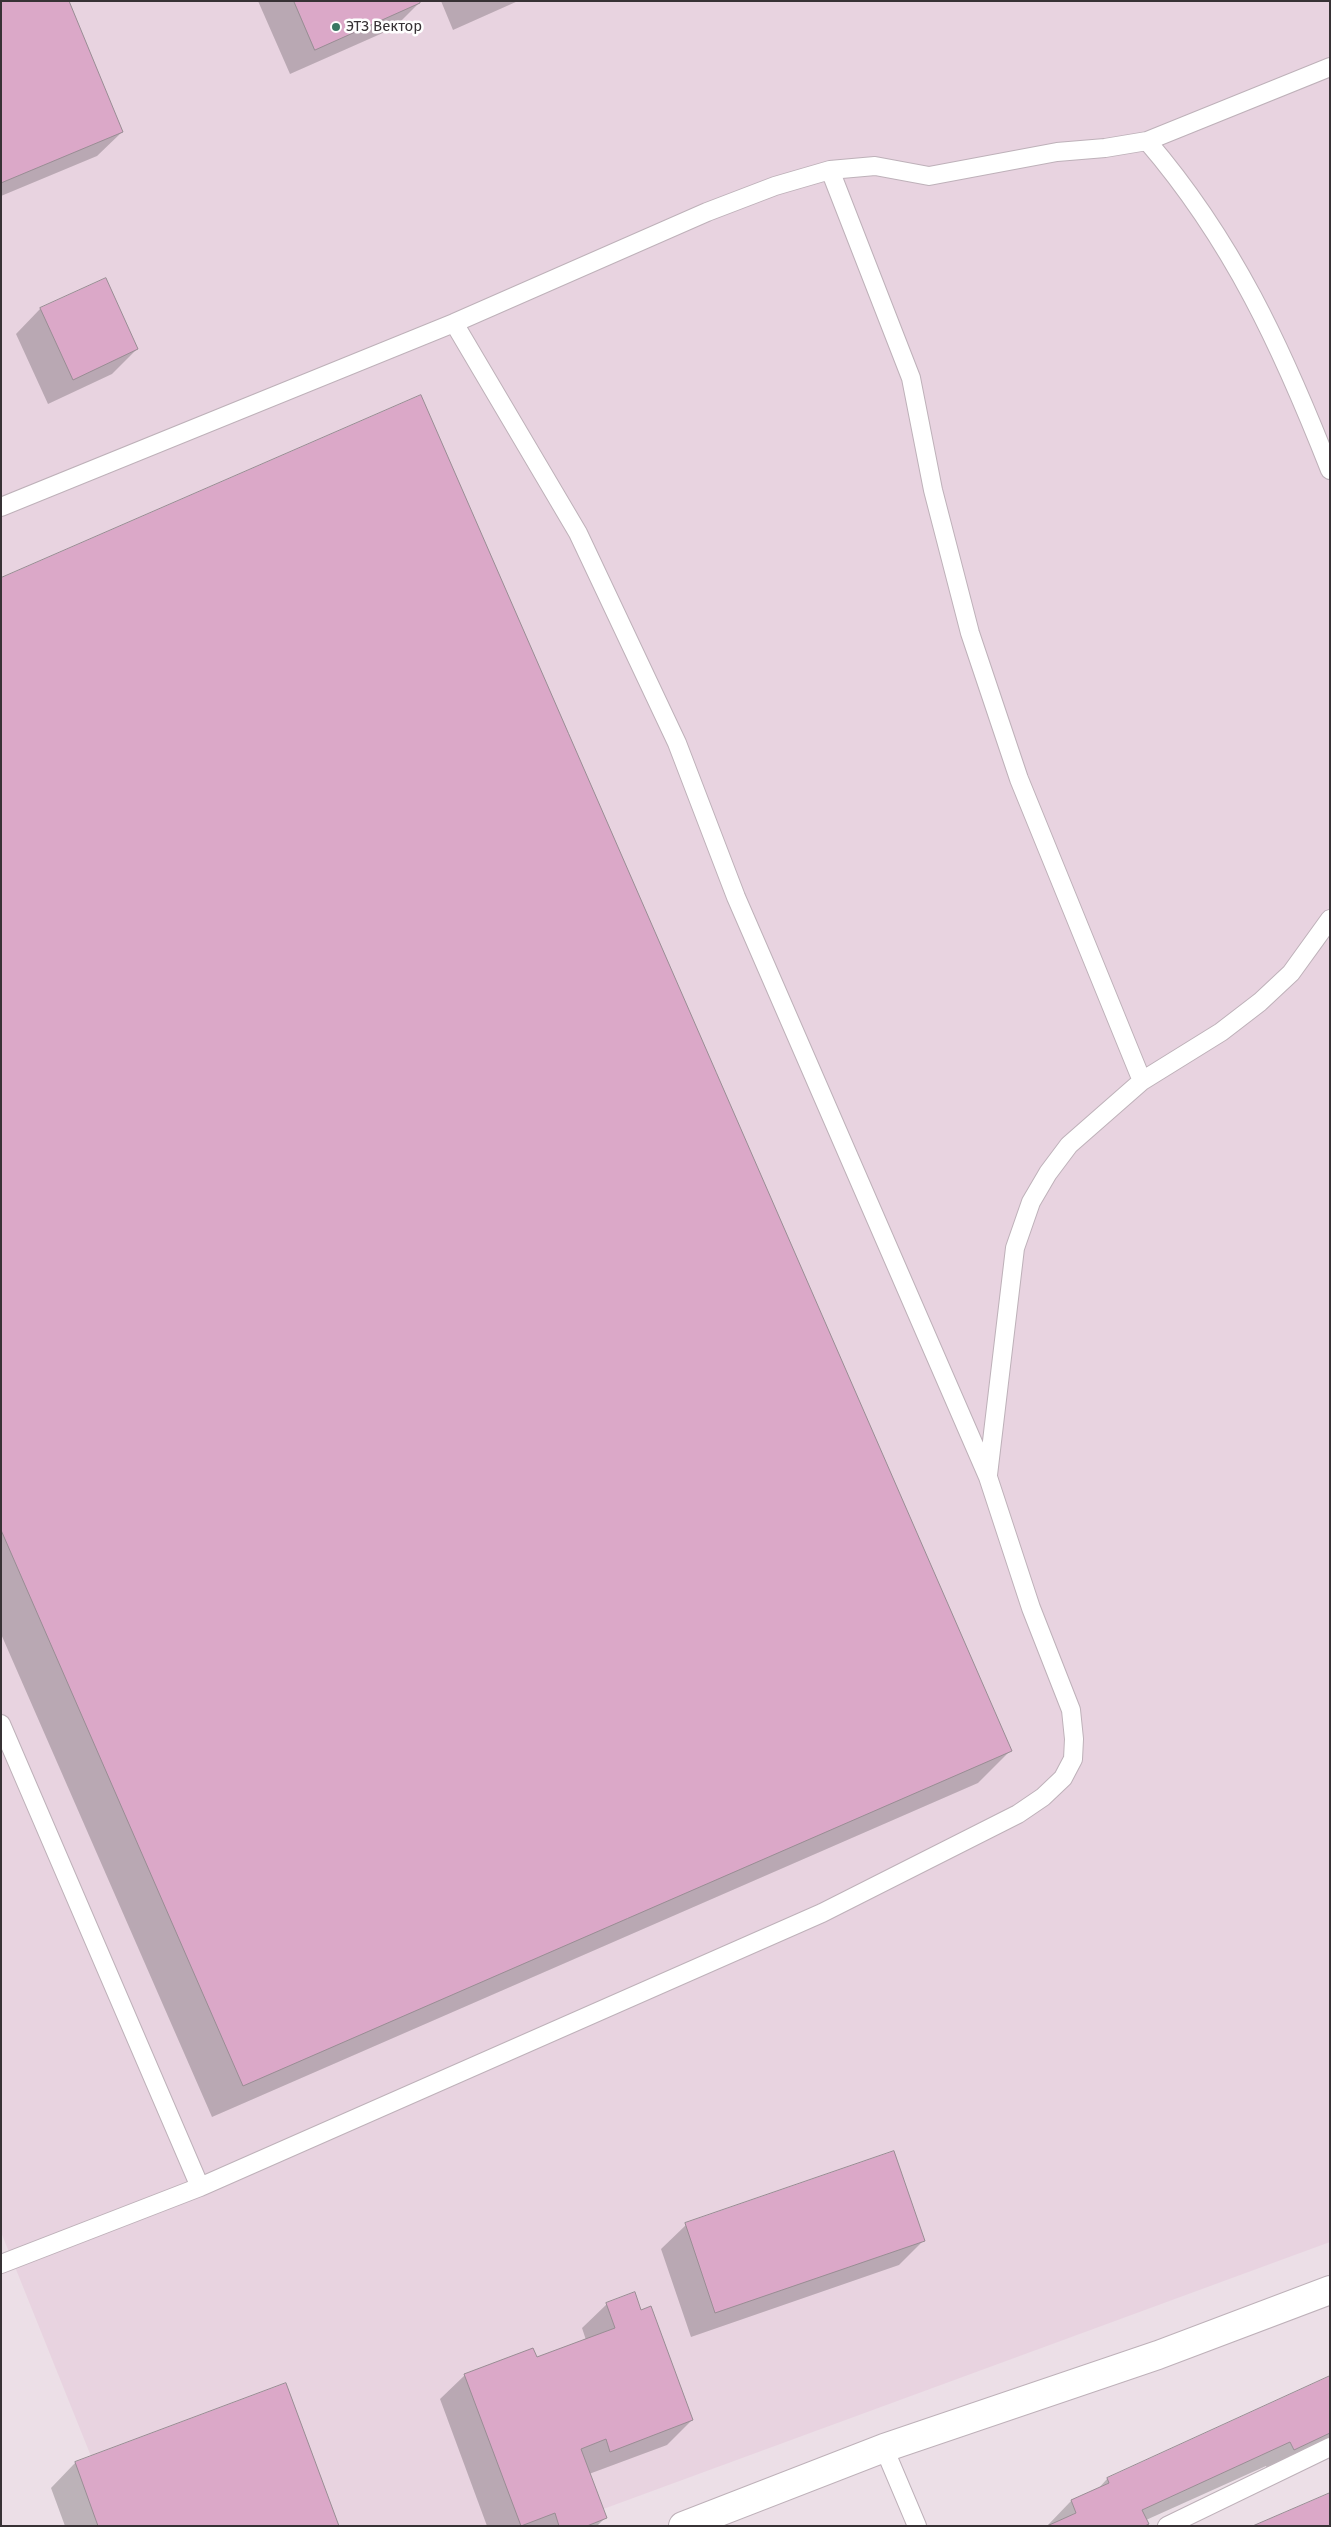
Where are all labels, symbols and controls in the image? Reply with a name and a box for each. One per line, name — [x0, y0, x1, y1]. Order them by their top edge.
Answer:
place label: ЭТЗ Вектор — [346, 18, 422, 36]
marker: ЭТЗ Вектор — [330, 21, 342, 33]

